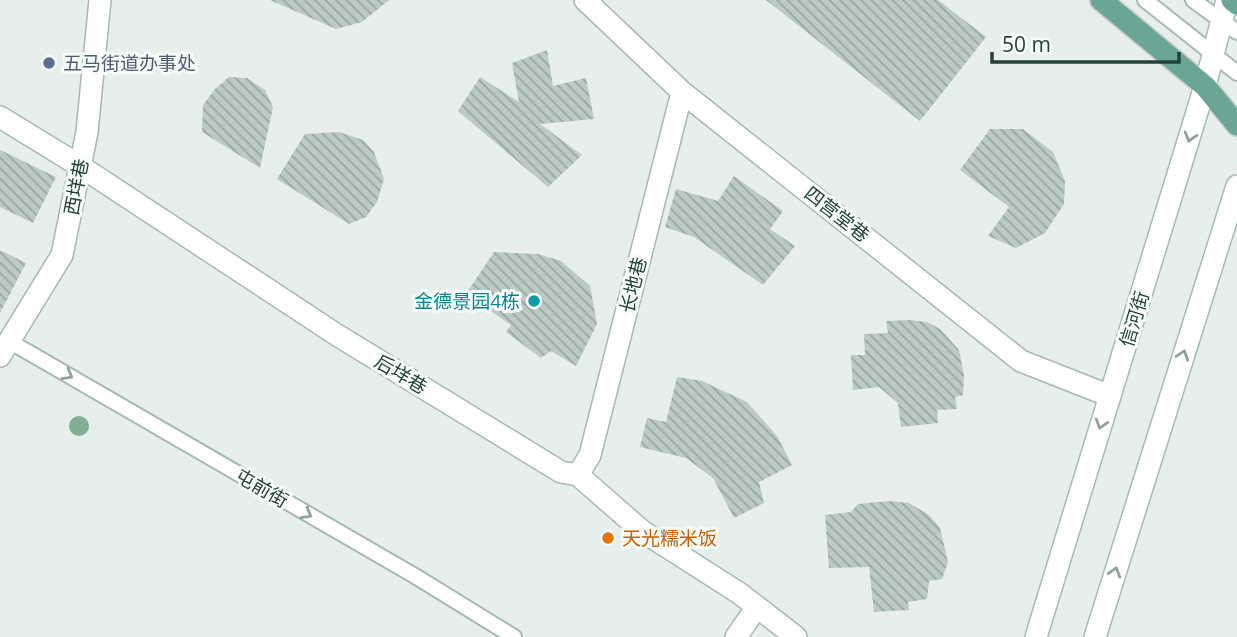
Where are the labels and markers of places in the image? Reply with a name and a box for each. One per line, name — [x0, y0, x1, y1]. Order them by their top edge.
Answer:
place label: 五马街道办事处 — [63, 50, 196, 76]
marker: 五马街道办事处 — [41, 55, 57, 71]
place label: 金德景园4栋 — [414, 288, 520, 314]
marker: 金德景园4栋 — [526, 293, 542, 309]
place label: 天光糯米饭 — [622, 525, 717, 551]
marker: 天光糯米饭 — [600, 530, 616, 546]

